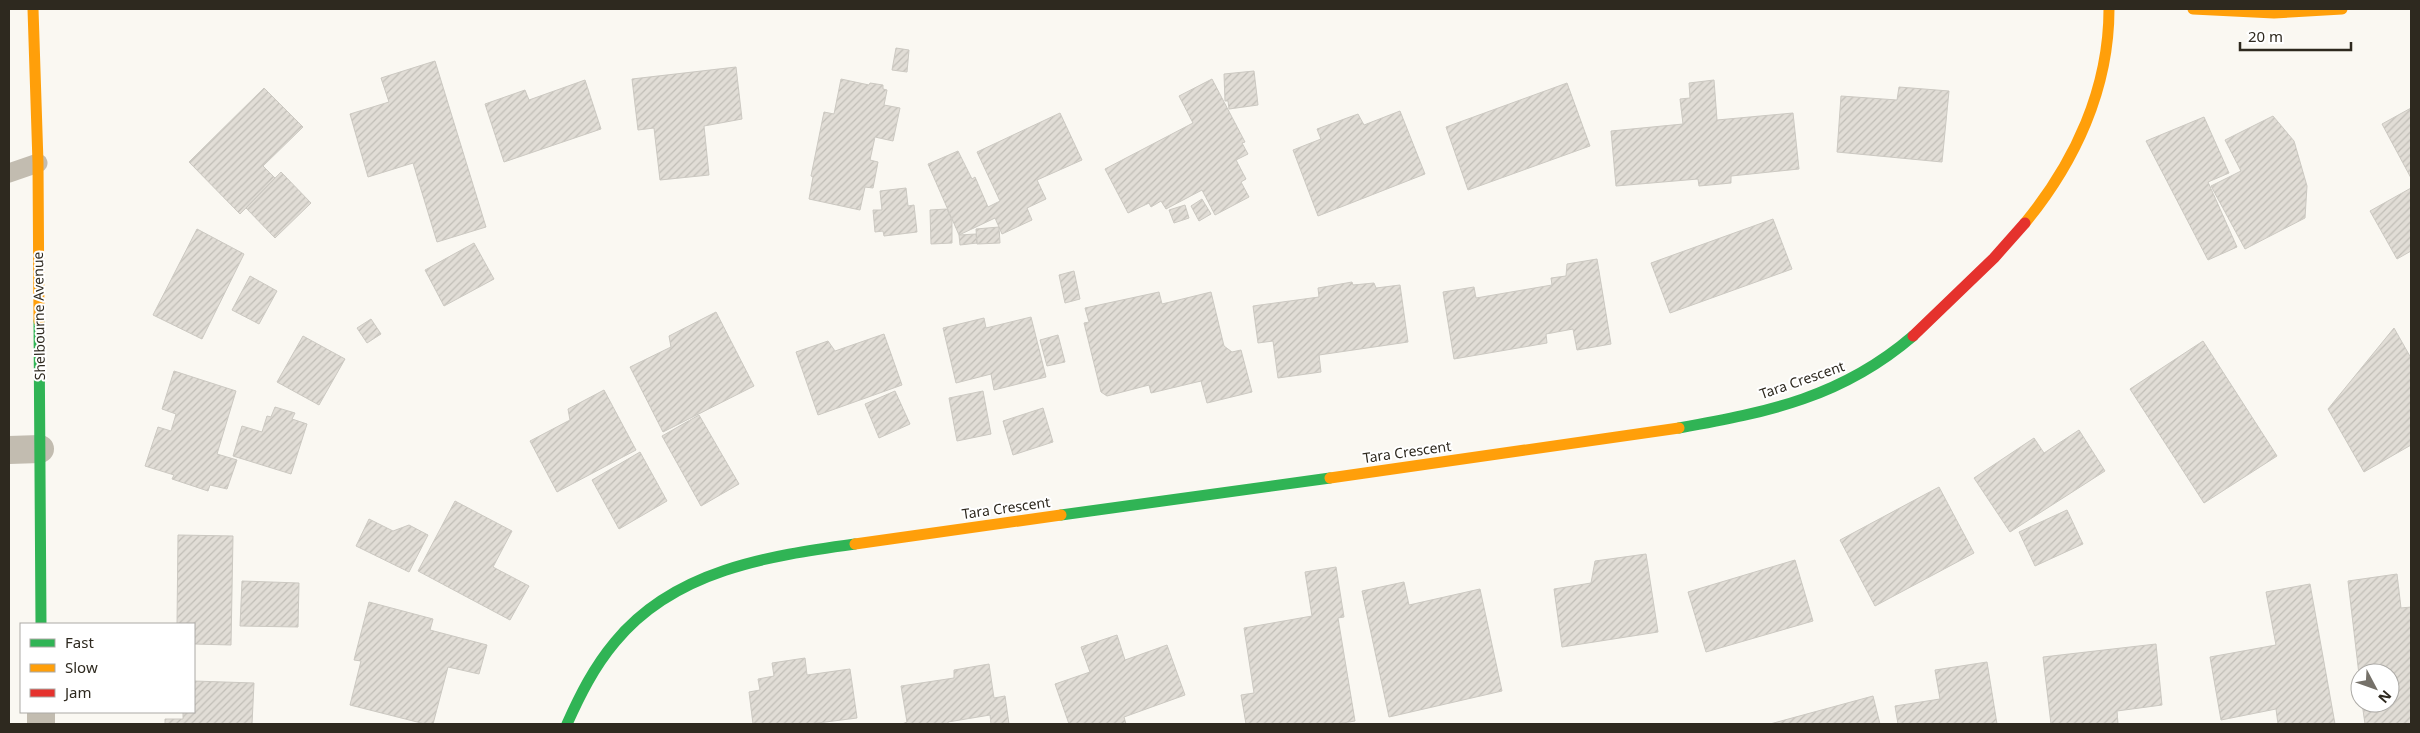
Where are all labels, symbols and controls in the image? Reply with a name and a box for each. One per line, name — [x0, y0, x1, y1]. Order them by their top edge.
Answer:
scale bar — [2240, 20, 2351, 52]
text: 20 m — [2248, 26, 2283, 46]
street label: Shelbourne Avenue — [28, 251, 49, 381]
street label: Tara Crescent — [1757, 356, 1847, 403]
street label: Tara Crescent — [1362, 436, 1452, 467]
street label: Tara Crescent — [961, 492, 1051, 523]
legend — [20, 623, 195, 713]
text: Fast — [65, 632, 94, 652]
text: Slow — [65, 657, 98, 677]
north arrow — [2350, 663, 2400, 713]
text: Jam — [63, 682, 92, 702]
text: N — [2374, 686, 2396, 707]

